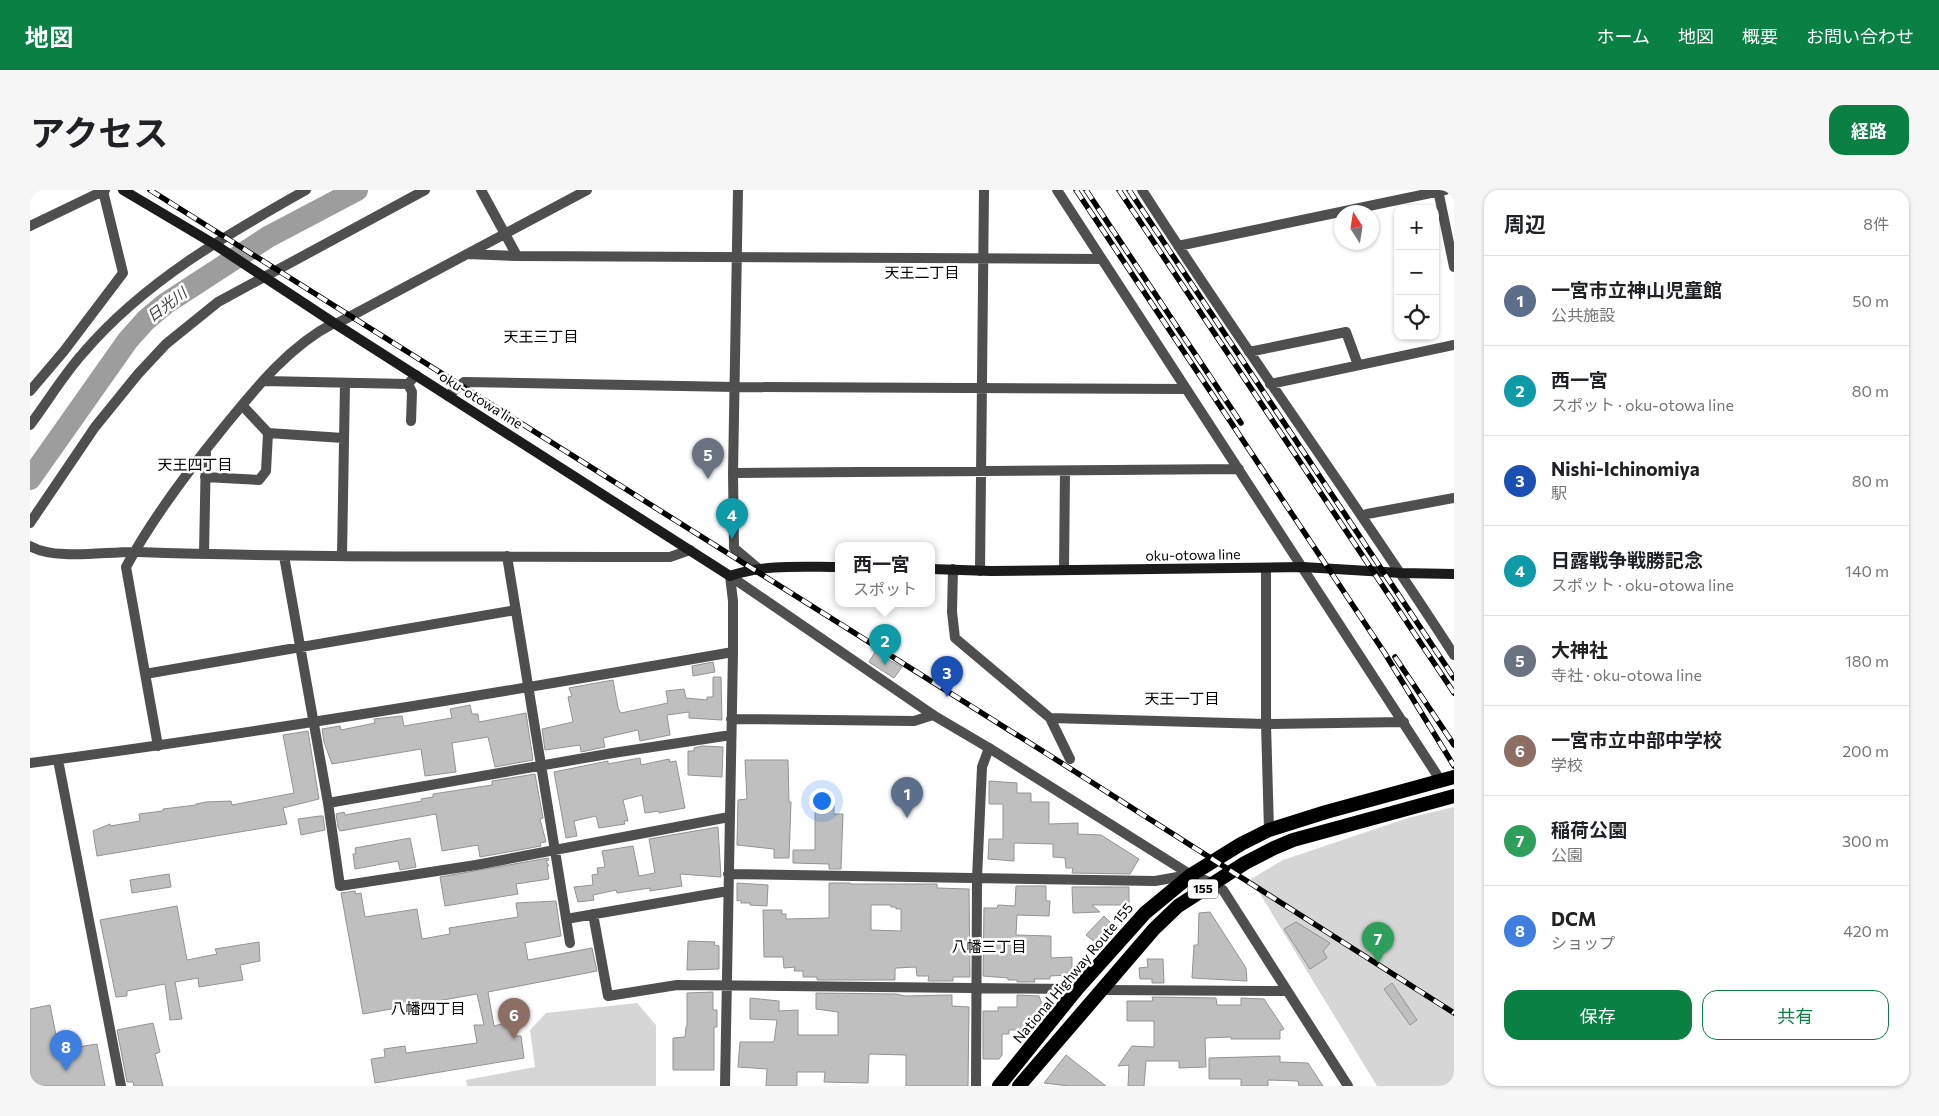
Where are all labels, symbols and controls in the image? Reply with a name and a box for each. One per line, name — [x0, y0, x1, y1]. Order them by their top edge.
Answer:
text: 地図 — [25, 22, 73, 51]
text: ホーム — [1597, 25, 1650, 47]
text: 地図 — [1678, 25, 1714, 47]
text: 概要 — [1742, 25, 1778, 47]
text: お問い合わせ — [1806, 25, 1914, 47]
button: 経路 — [1829, 105, 1909, 155]
text: アクセス — [30, 110, 168, 153]
north arrow — [1334, 205, 1379, 250]
map controls — [1394, 205, 1439, 340]
button: + — [1394, 205, 1439, 250]
text: 周辺 — [1504, 211, 1546, 236]
text: 8件 — [1863, 214, 1889, 233]
button: − — [1394, 250, 1439, 295]
district label: 天王二丁目 — [884, 263, 960, 281]
text: 一宮市立神山児童館 — [1551, 278, 1722, 301]
water label: 日光川 — [143, 282, 191, 325]
text: 1 — [1516, 291, 1524, 310]
text: 50 m — [1852, 291, 1889, 310]
button: locate — [1394, 295, 1439, 340]
text: 公共施設 — [1551, 305, 1615, 324]
district label: 天王三丁目 — [503, 327, 579, 345]
street label: oku-otowa line — [436, 367, 526, 432]
text: 西一宮 — [1551, 368, 1608, 391]
text: 2 — [1515, 381, 1525, 400]
text: 80 m — [1852, 381, 1889, 400]
text: スポット · oku-otowa line — [1551, 395, 1734, 414]
pin: 5 — [692, 438, 724, 479]
district label: 天王四丁目 — [157, 455, 233, 473]
text: Nishi-Ichinomiya — [1551, 457, 1700, 480]
text: 3 — [1515, 471, 1525, 490]
text: 80 m — [1852, 471, 1889, 490]
text: 駅 — [1551, 483, 1567, 502]
pin: 4 — [716, 498, 748, 539]
popup — [835, 542, 935, 607]
street label: oku-otowa line — [1145, 545, 1241, 564]
text: 日露戦争戦勝記念 — [1551, 548, 1703, 571]
text: 西一宮 — [853, 552, 910, 575]
text: 4 — [1515, 561, 1525, 580]
text: 140 m — [1845, 561, 1889, 580]
text: スポット · oku-otowa line — [1551, 575, 1734, 594]
text: スポット — [853, 579, 917, 598]
pin: 2 — [869, 624, 901, 665]
text: 大神社 — [1551, 638, 1608, 661]
text: 5 — [1515, 651, 1525, 670]
text: 180 m — [1845, 651, 1889, 670]
pin: 3 — [931, 656, 963, 697]
text: 寺社 · oku-otowa line — [1551, 665, 1702, 684]
district label: 天王一丁目 — [1144, 689, 1220, 707]
text: 一宮市立中部中学校 — [1551, 728, 1722, 751]
text: 6 — [1515, 741, 1525, 760]
text: 200 m — [1842, 741, 1889, 760]
text: 学校 — [1551, 755, 1583, 774]
pin: 1 — [891, 777, 923, 818]
your location — [809, 788, 835, 814]
text: 稲荷公園 — [1551, 818, 1627, 841]
text: 7 — [1516, 831, 1524, 850]
text: 300 m — [1842, 831, 1889, 850]
text: 公園 — [1551, 845, 1583, 864]
road number: 155 — [1188, 880, 1218, 899]
street label: National Highway Route 155 — [1009, 899, 1136, 1046]
text: DCM — [1551, 907, 1596, 930]
text: 8 — [1515, 921, 1525, 940]
text: 420 m — [1843, 921, 1889, 940]
pin: 7 — [1362, 922, 1394, 963]
text: ショップ — [1551, 933, 1615, 952]
district label: 八幡三丁目 — [951, 937, 1027, 955]
button: 保存 — [1504, 990, 1692, 1040]
button: 共有 — [1702, 990, 1889, 1040]
pin: 6 — [498, 998, 530, 1039]
district label: 八幡四丁目 — [390, 999, 466, 1017]
pin: 8 — [50, 1030, 82, 1071]

